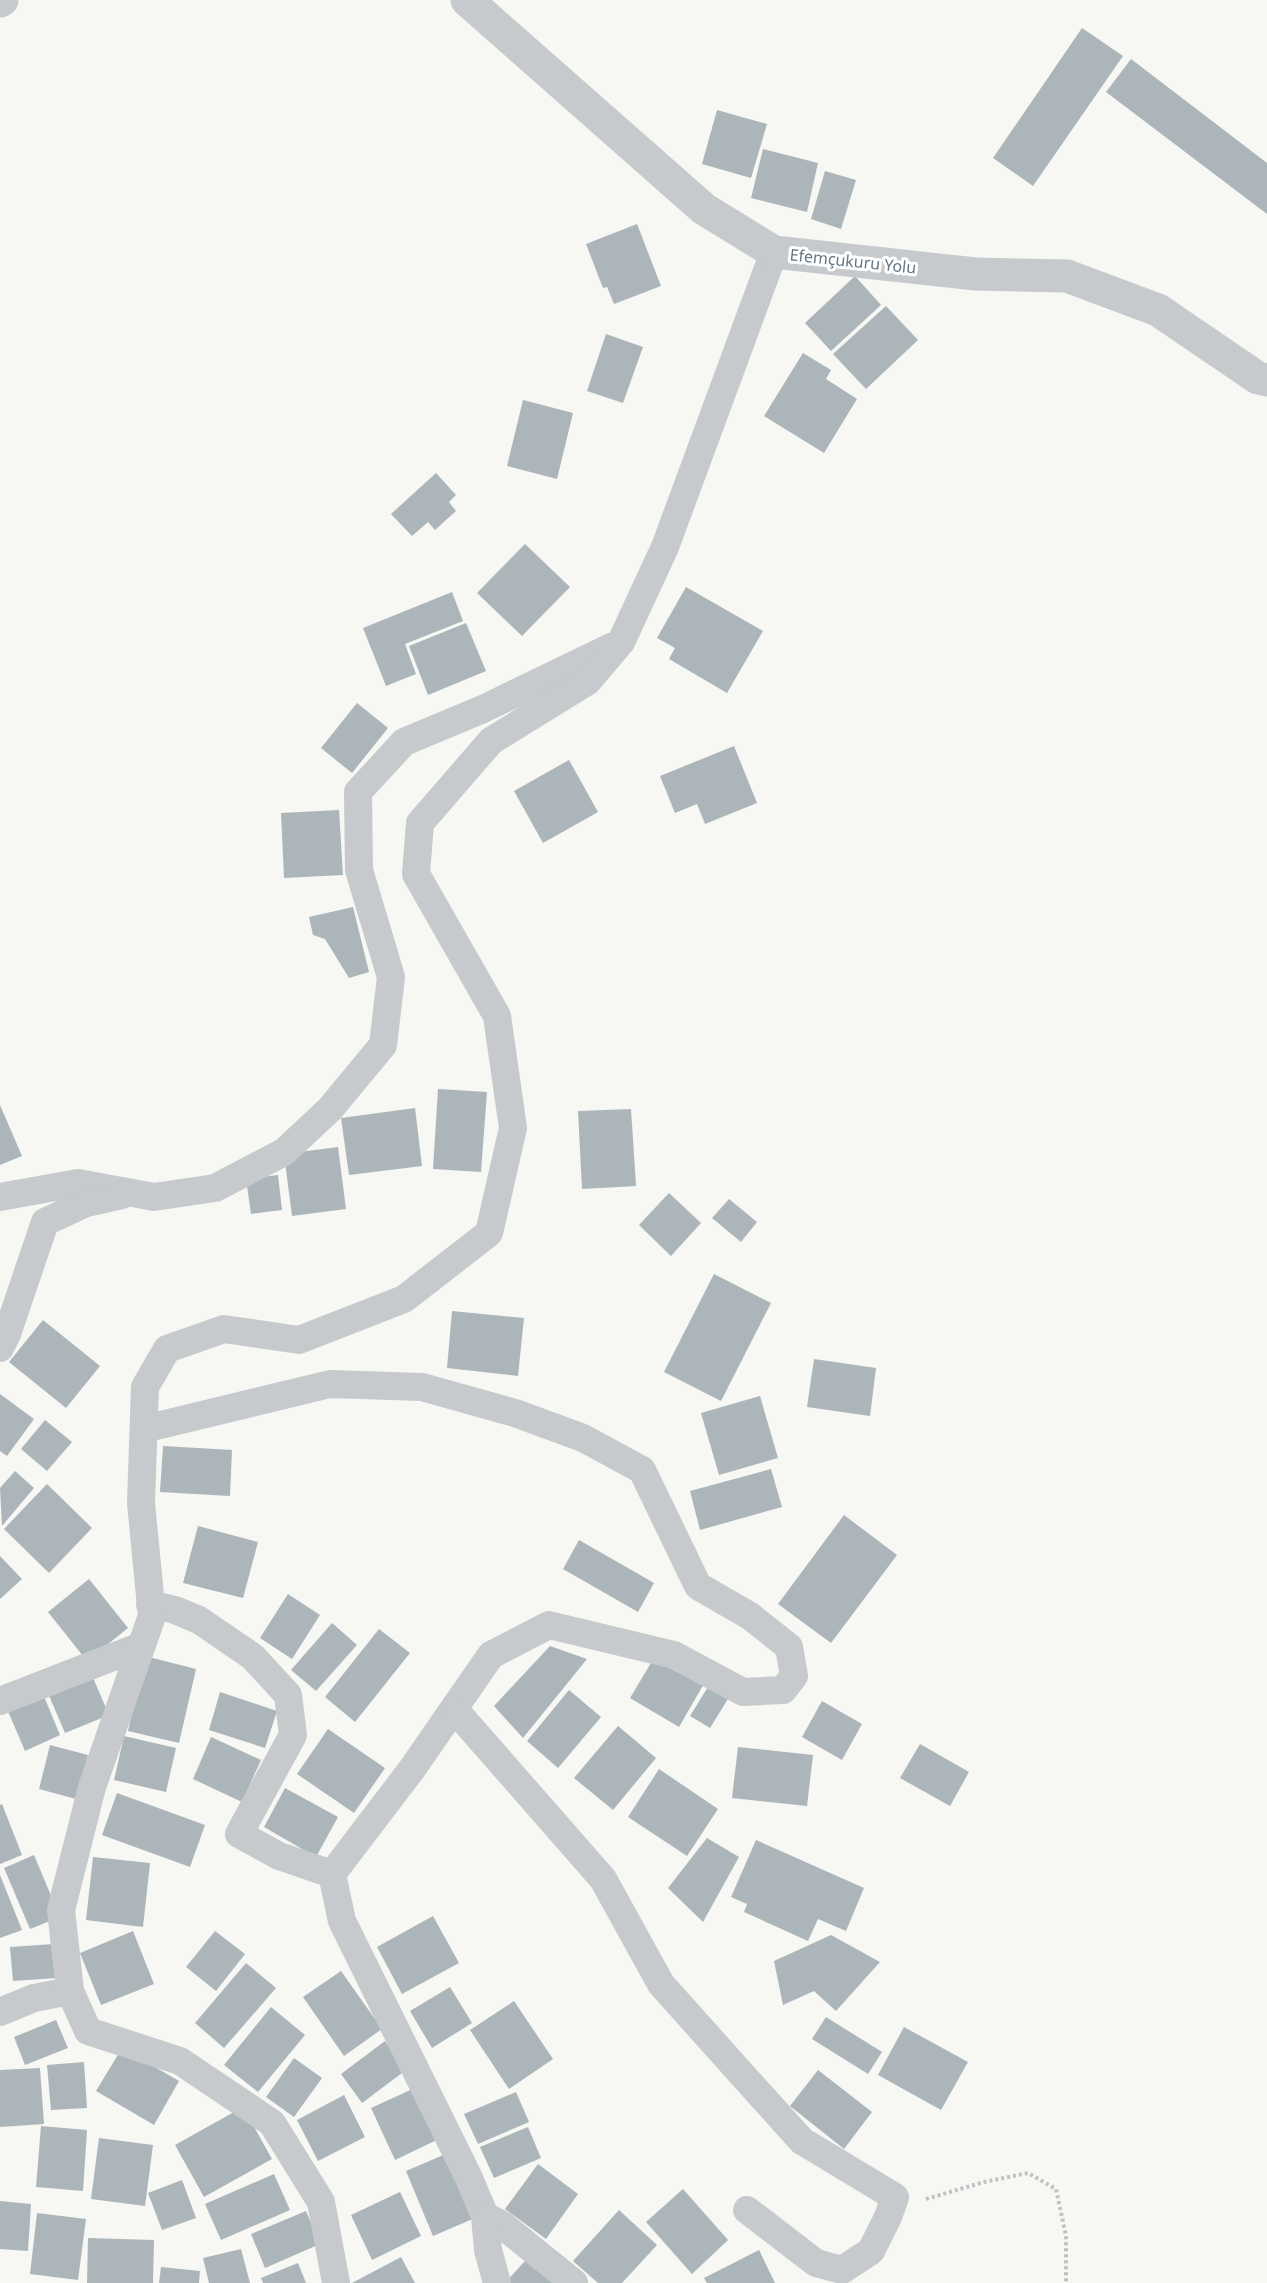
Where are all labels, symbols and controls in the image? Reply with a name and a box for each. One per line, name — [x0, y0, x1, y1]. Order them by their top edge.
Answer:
street label: Efemçukuru Yolu — [789, 243, 917, 279]

